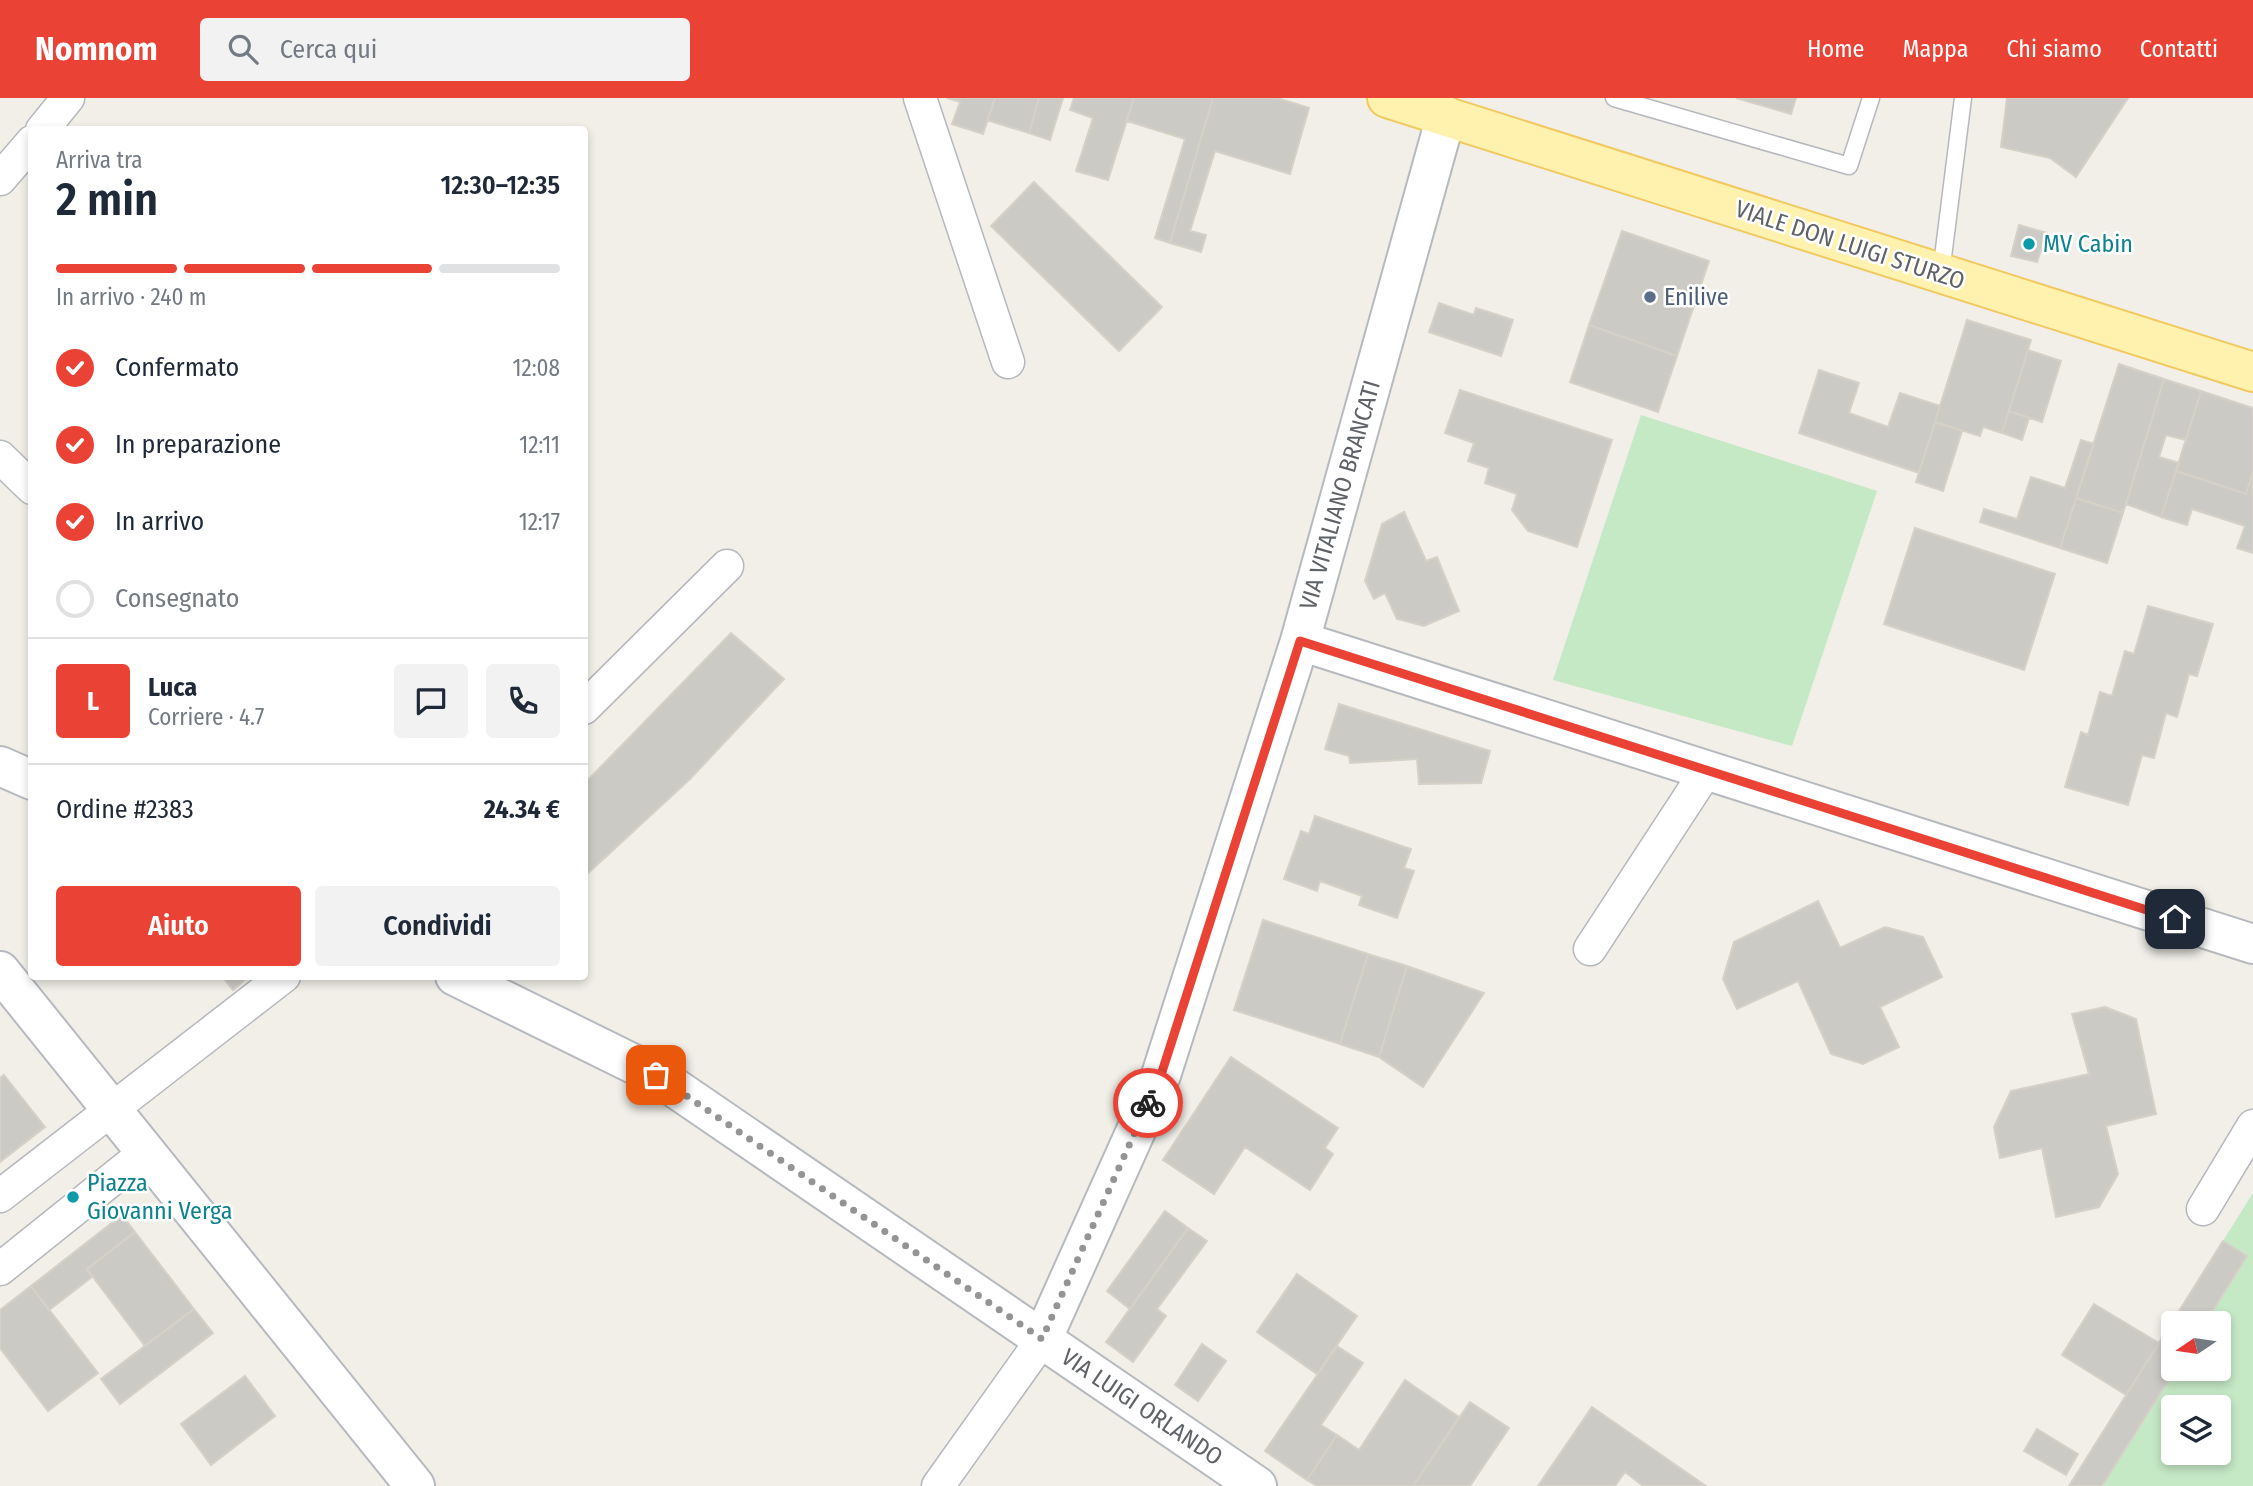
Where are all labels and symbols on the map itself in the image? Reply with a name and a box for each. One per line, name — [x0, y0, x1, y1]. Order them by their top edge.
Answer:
street label: VIALE DON LUIGI STURZO — [1732, 195, 1968, 295]
place label: MV Cabin — [2043, 230, 2133, 258]
marker: MV Cabin — [2021, 236, 2037, 252]
place label: Enilive — [1664, 283, 1729, 311]
marker: Enilive — [1642, 289, 1658, 305]
street label: VIA VITALIANO BRANCATI — [1294, 377, 1386, 613]
pin — [2145, 889, 2205, 949]
pin — [626, 1045, 686, 1105]
courier — [1113, 1068, 1183, 1138]
place label: Piazza Giovanni Verga — [87, 1169, 233, 1225]
marker: Piazza Giovanni Verga — [65, 1189, 81, 1205]
north arrow — [2161, 1311, 2231, 1381]
street label: VIA LUIGI ORLANDO — [1056, 1343, 1228, 1471]

